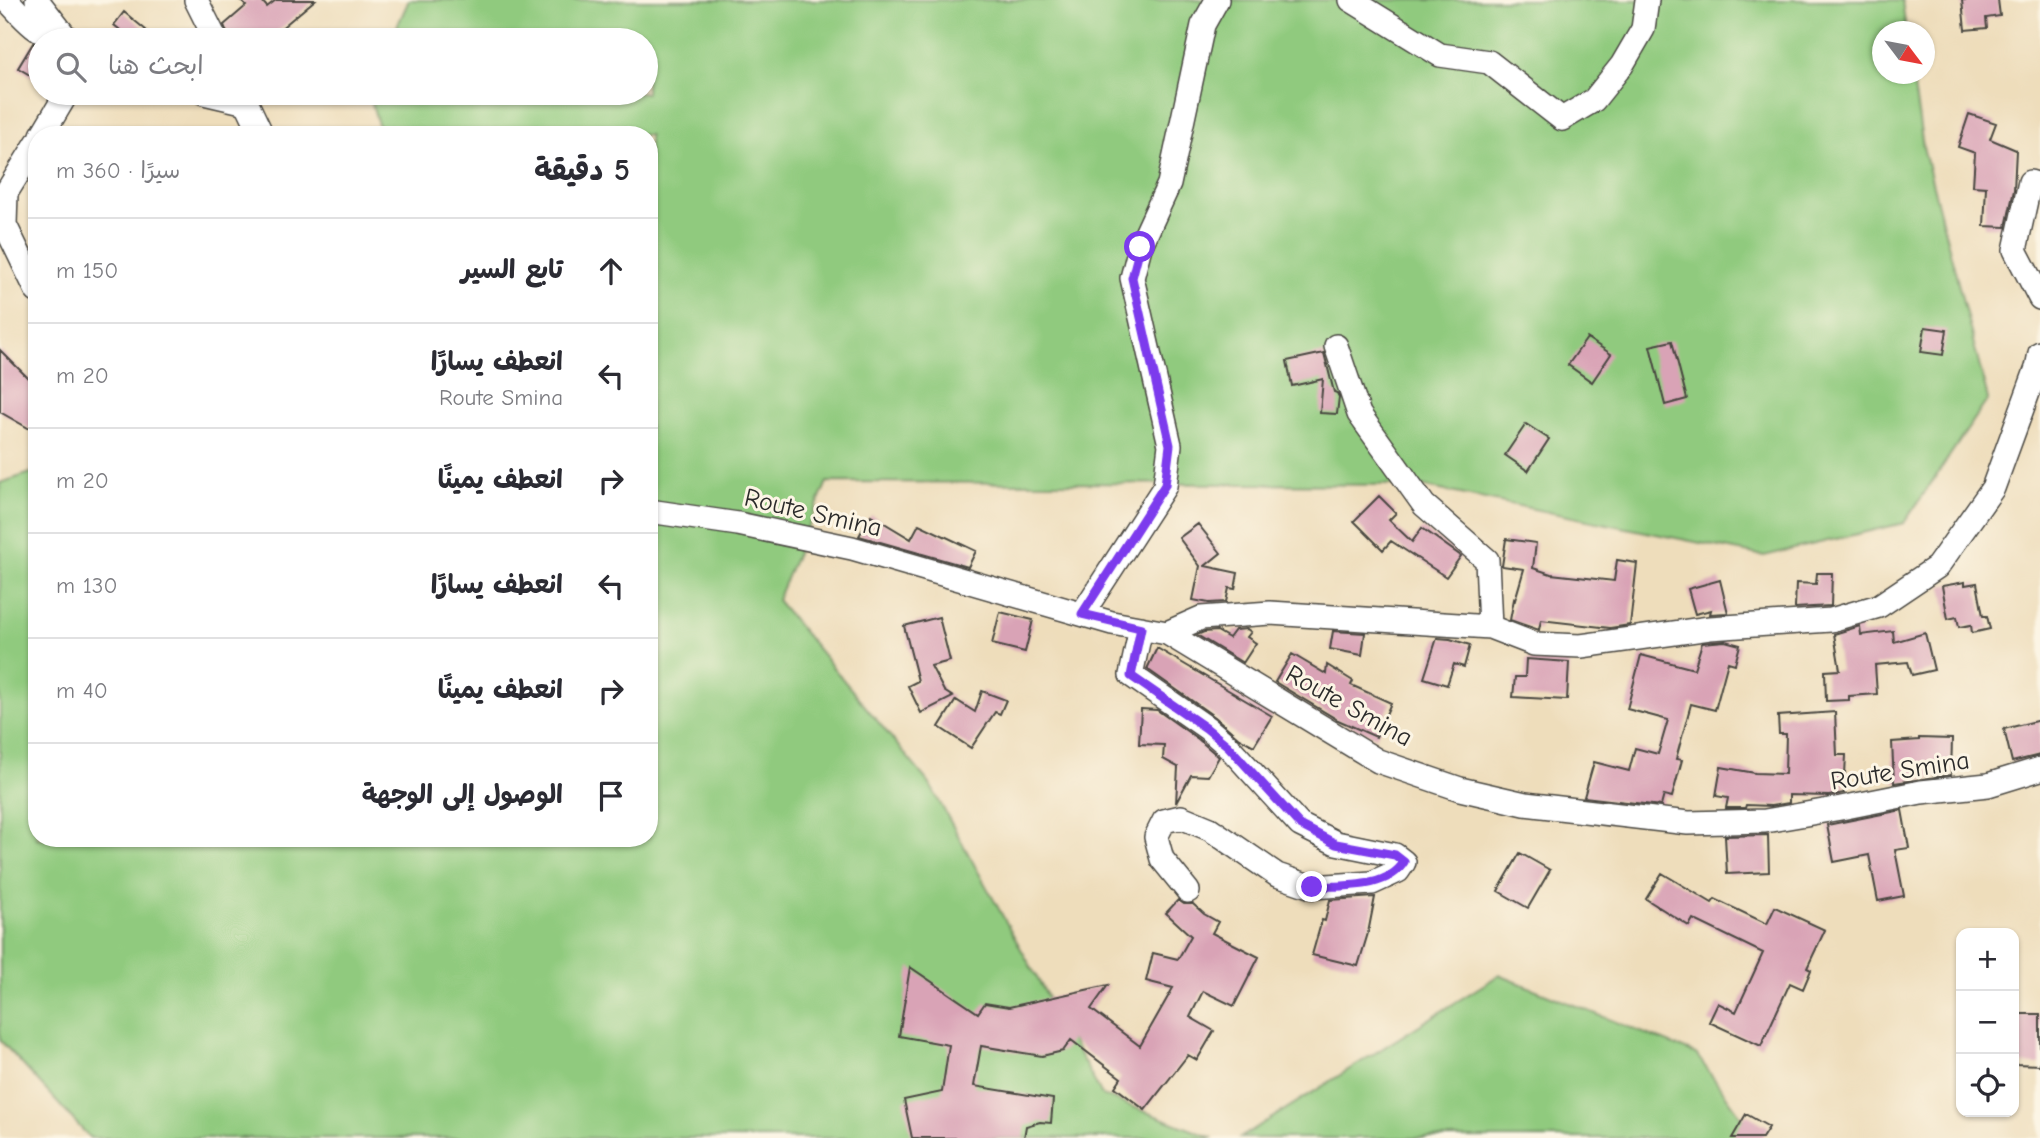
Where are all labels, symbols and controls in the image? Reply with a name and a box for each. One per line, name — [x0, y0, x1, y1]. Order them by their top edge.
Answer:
north arrow — [1872, 21, 1935, 84]
search box — [28, 28, 658, 105]
icon: search — [52, 48, 90, 86]
text: ابحث هنا — [108, 51, 204, 81]
text: 5 دقيقة — [534, 153, 630, 188]
text: سيرًا · 360 m — [56, 157, 180, 184]
route start — [1124, 231, 1155, 262]
icon: ahead — [592, 252, 630, 290]
text: تابع السير — [461, 255, 563, 285]
text: 150 m — [56, 257, 118, 284]
text: انعطف يسارًا — [431, 347, 563, 377]
icon: left — [592, 357, 630, 395]
text: 20 m — [56, 362, 109, 389]
text: Route Smina — [439, 384, 563, 411]
icon: right — [592, 462, 630, 500]
text: انعطف يمينًا — [438, 465, 563, 495]
text: 20 m — [56, 467, 109, 494]
street label: Route Smina — [741, 483, 885, 543]
icon: left — [592, 567, 630, 605]
text: انعطف يسارًا — [431, 570, 563, 600]
text: 130 m — [56, 572, 117, 599]
street label: Route Smina — [1280, 659, 1418, 753]
icon: right — [592, 672, 630, 710]
text: انعطف يمينًا — [438, 675, 563, 705]
text: 40 m — [56, 677, 108, 704]
street label: Route Smina — [1828, 745, 1972, 797]
icon: arrive — [592, 777, 630, 815]
text: الوصول إلى الوجهة — [362, 780, 563, 810]
route end — [1296, 871, 1327, 902]
map controls — [1956, 928, 2019, 1117]
button: + — [1956, 928, 2019, 991]
button: − — [1956, 991, 2019, 1054]
button: locate — [1956, 1054, 2019, 1117]

